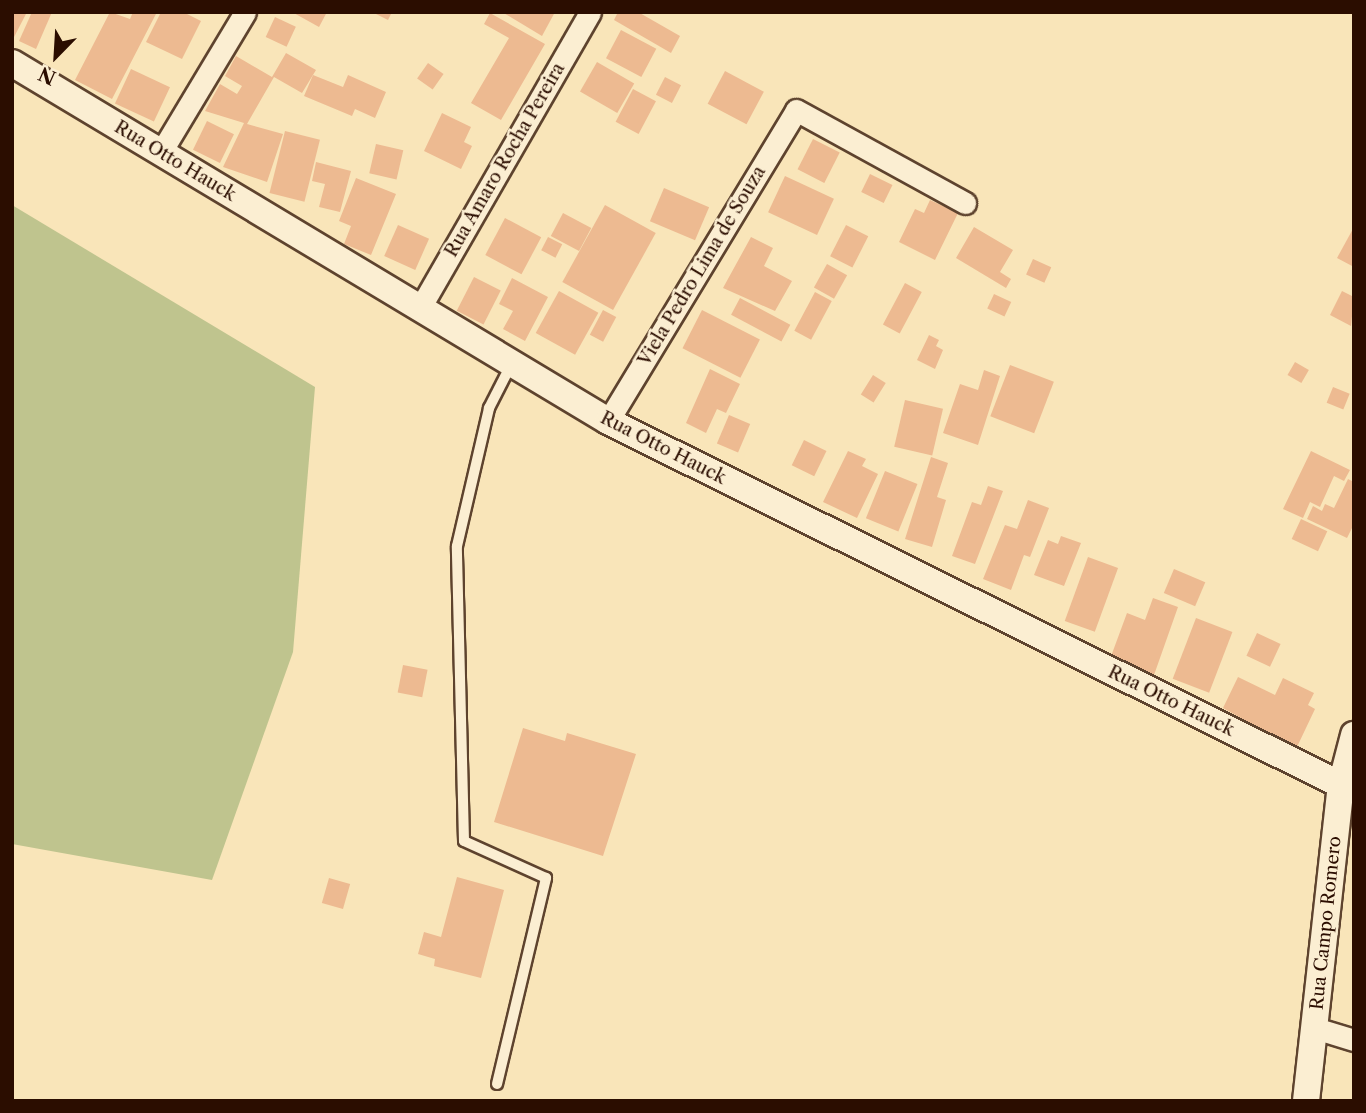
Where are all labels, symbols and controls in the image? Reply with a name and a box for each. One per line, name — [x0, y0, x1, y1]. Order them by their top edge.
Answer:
north arrow — [21, 21, 91, 91]
street label: Rua Amaro Rocha Pereira — [440, 59, 570, 261]
text: N — [35, 62, 59, 90]
street label: Rua Otto Hauck — [110, 116, 240, 206]
street label: Viela Pedro Lima de Souza — [634, 162, 770, 370]
street label: Rua Otto Hauck — [597, 407, 729, 489]
street label: Rua Otto Hauck — [1104, 661, 1238, 741]
street label: Rua Campo Romero — [1306, 835, 1346, 1011]

